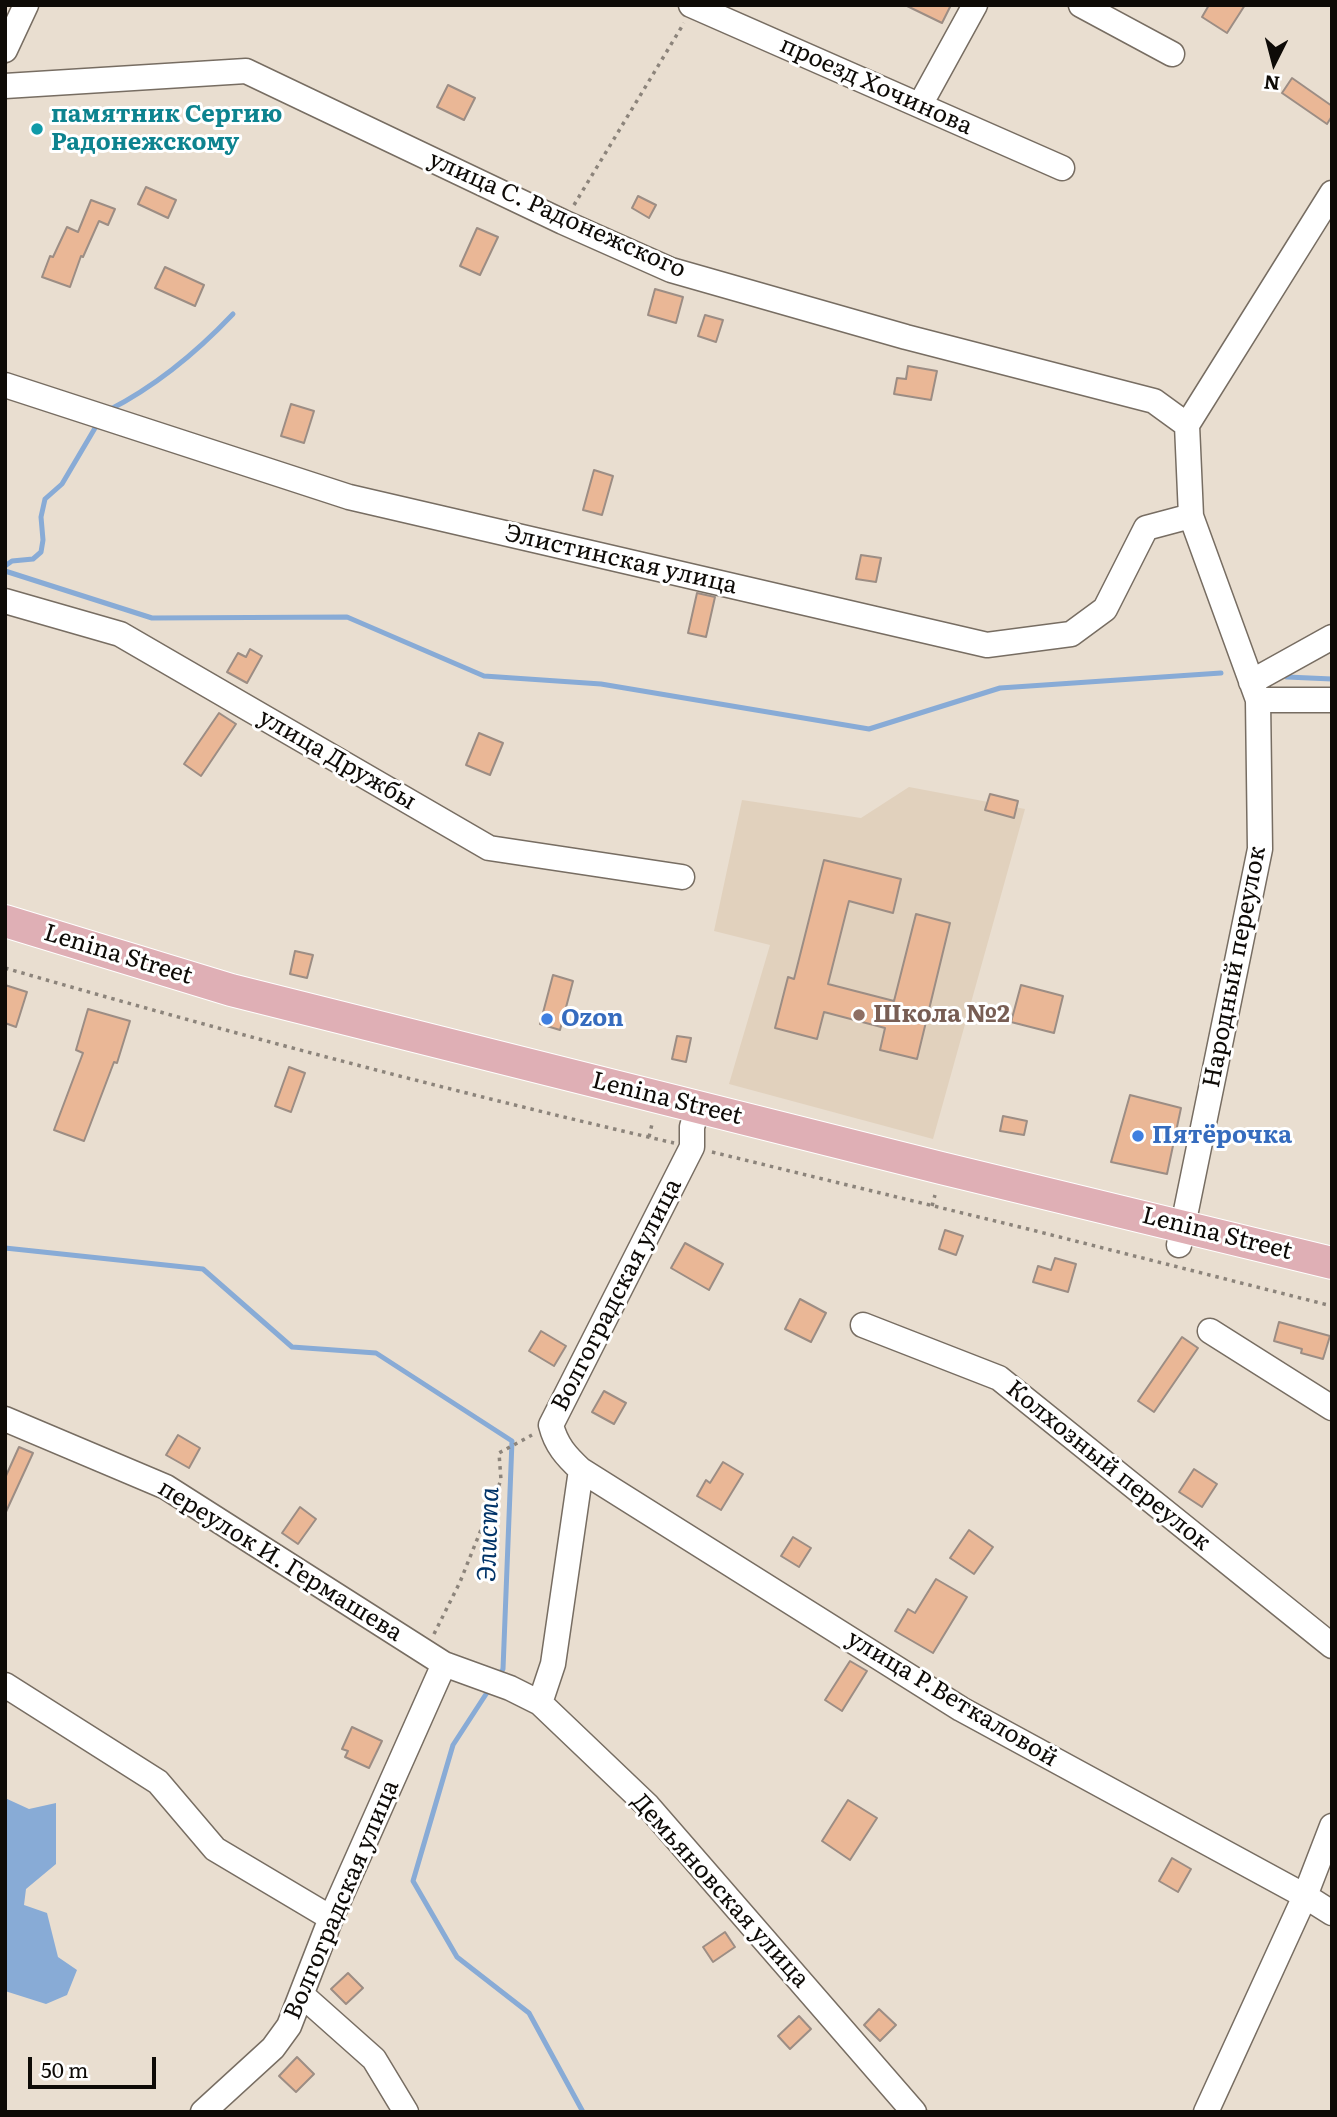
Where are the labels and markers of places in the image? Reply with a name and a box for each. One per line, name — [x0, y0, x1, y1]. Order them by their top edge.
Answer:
place label: памятник Сергию Радонежскому — [51, 101, 282, 157]
marker: памятник Сергию Радонежскому — [29, 121, 45, 137]
place label: Школа №2 — [873, 1001, 1010, 1029]
place label: Ozon — [561, 1005, 624, 1033]
marker: Школа №2 — [851, 1007, 867, 1023]
marker: Ozon — [539, 1011, 555, 1027]
place label: Пятёрочка — [1152, 1122, 1292, 1150]
marker: Пятёрочка — [1130, 1128, 1146, 1144]

